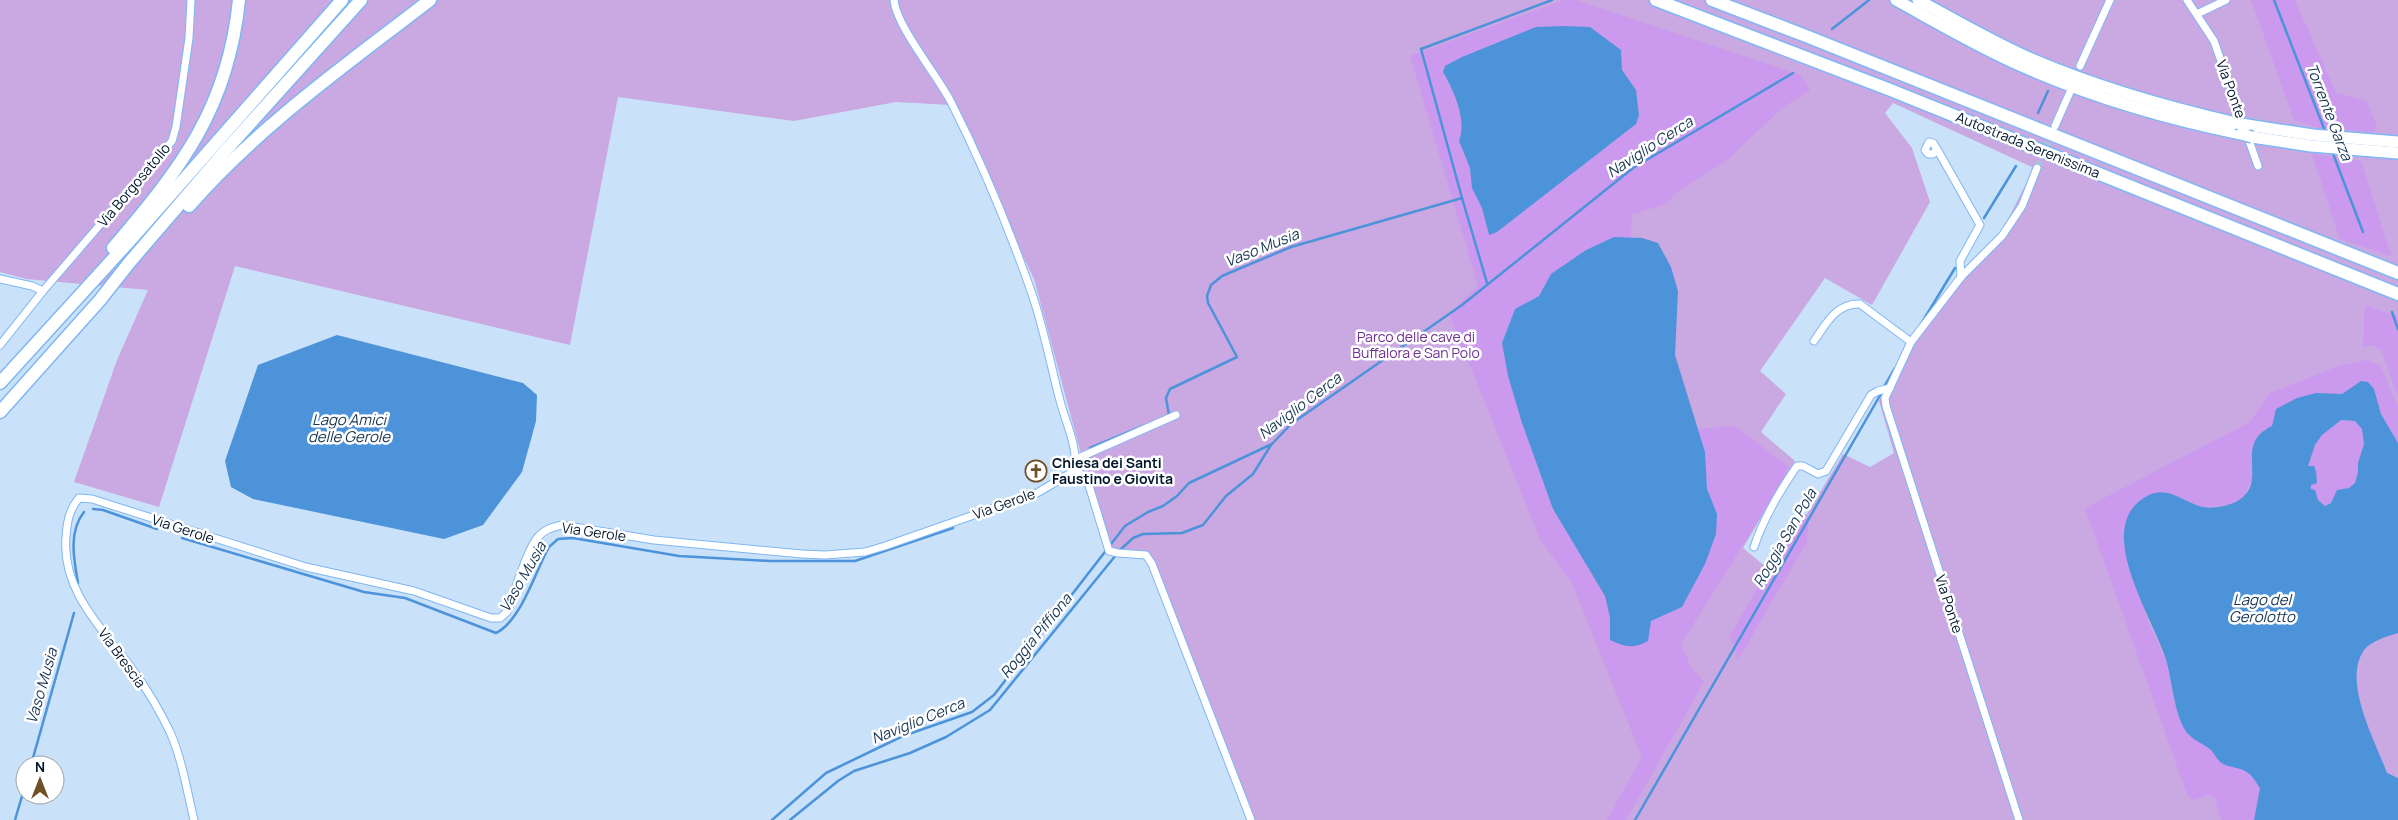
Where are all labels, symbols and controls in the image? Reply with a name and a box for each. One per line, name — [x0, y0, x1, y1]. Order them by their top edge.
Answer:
street label: Via Ponte — [2212, 57, 2251, 121]
water label: Torrente Garza — [2301, 60, 2358, 164]
street label: Autostrada Serenissima — [1953, 107, 2103, 182]
water label: Naviglio Cerca — [1603, 111, 1697, 182]
street label: Via Borgosatollo — [93, 139, 174, 231]
water label: Vaso Musia — [1222, 223, 1302, 272]
park label: Parco delle cave di Buffalora e San Polo — [1352, 327, 1480, 362]
water label: Naviglio Cerca — [1254, 367, 1346, 444]
water label: Lago Amici delle Gerole — [308, 409, 391, 447]
place label: Chiesa dei Santi Faustino e Giovita — [1052, 453, 1173, 488]
church icon: Chiesa dei Santi Faustino e Giovita — [1024, 459, 1048, 483]
street label: Via Gerole — [970, 484, 1037, 524]
water label: Roggia San Pola — [1748, 484, 1822, 591]
street label: Via Gerole — [149, 509, 217, 548]
street label: Via Gerole — [561, 518, 627, 545]
water label: Vaso Musia — [494, 537, 551, 616]
street label: Via Ponte — [1931, 572, 1968, 636]
water label: Roggia Piffiona — [995, 588, 1077, 682]
water label: Lago del Gerolotto — [2229, 589, 2296, 627]
street label: Via Brescia — [94, 624, 151, 691]
water label: Vaso Musia — [21, 645, 63, 726]
water label: Naviglio Cerca — [868, 692, 968, 749]
north arrow — [15, 755, 65, 805]
text: N — [35, 757, 45, 776]

